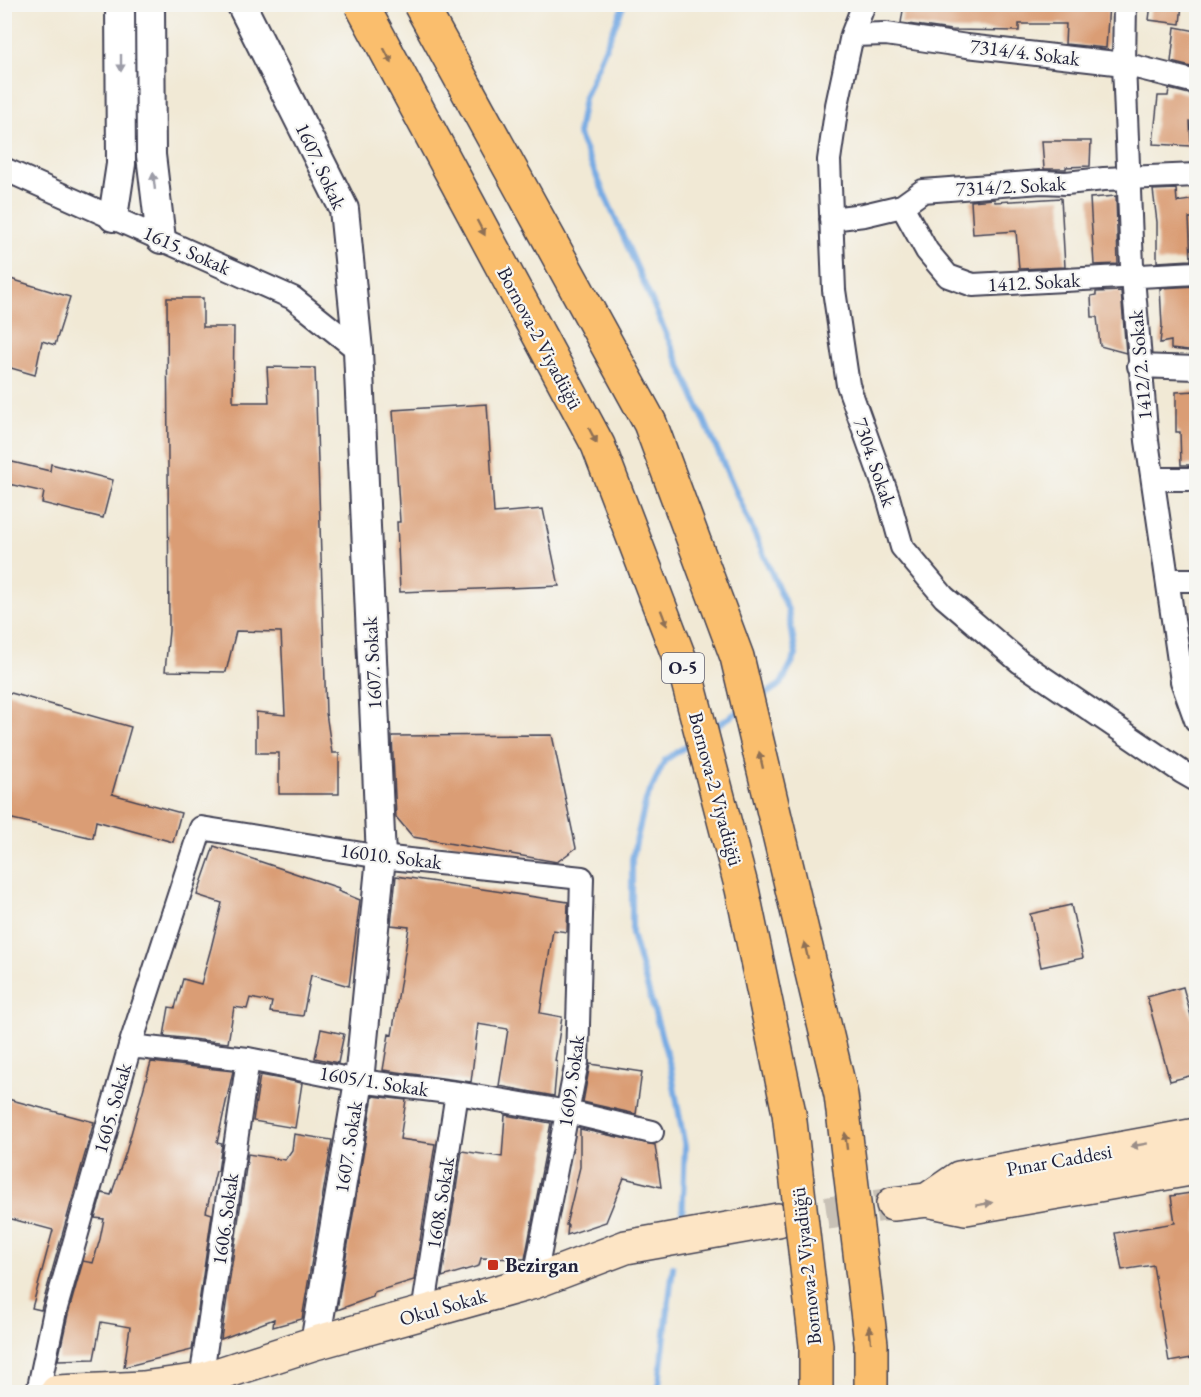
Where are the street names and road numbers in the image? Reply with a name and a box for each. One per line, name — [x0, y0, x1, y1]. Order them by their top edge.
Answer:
street label: 7314/4. Sokak — [969, 32, 1082, 72]
street label: 1607. Sokak — [290, 119, 353, 214]
street label: 7314/2. Sokak — [955, 170, 1067, 202]
street label: 1615. Sokak — [139, 219, 235, 281]
street label: Bornova-2 Viyadüğü — [491, 262, 589, 414]
street label: 1412. Sokak — [987, 267, 1082, 297]
street label: 1412/2. Sokak — [1122, 308, 1158, 421]
street label: 7304. Sokak — [848, 414, 903, 511]
street label: 1607. Sokak — [357, 615, 387, 710]
road number: O-5 — [662, 653, 704, 683]
street label: Bornova-2 Viyadüğü — [683, 709, 749, 869]
street label: 16010. Sokak — [339, 837, 444, 875]
street label: 1609. Sokak — [552, 1033, 590, 1129]
street label: 1605. Sokak — [87, 1059, 137, 1156]
street label: 1605/1. Sokak — [318, 1060, 431, 1103]
street label: 1607. Sokak — [328, 1099, 368, 1195]
street label: Pınar Caddesi — [1004, 1138, 1114, 1182]
street label: 1608. Sokak — [420, 1155, 460, 1251]
street label: 1606. Sokak — [206, 1171, 244, 1267]
street label: Bornova-2 Viyadüğü — [785, 1185, 827, 1346]
street label: Okul Sokak — [396, 1282, 490, 1332]

